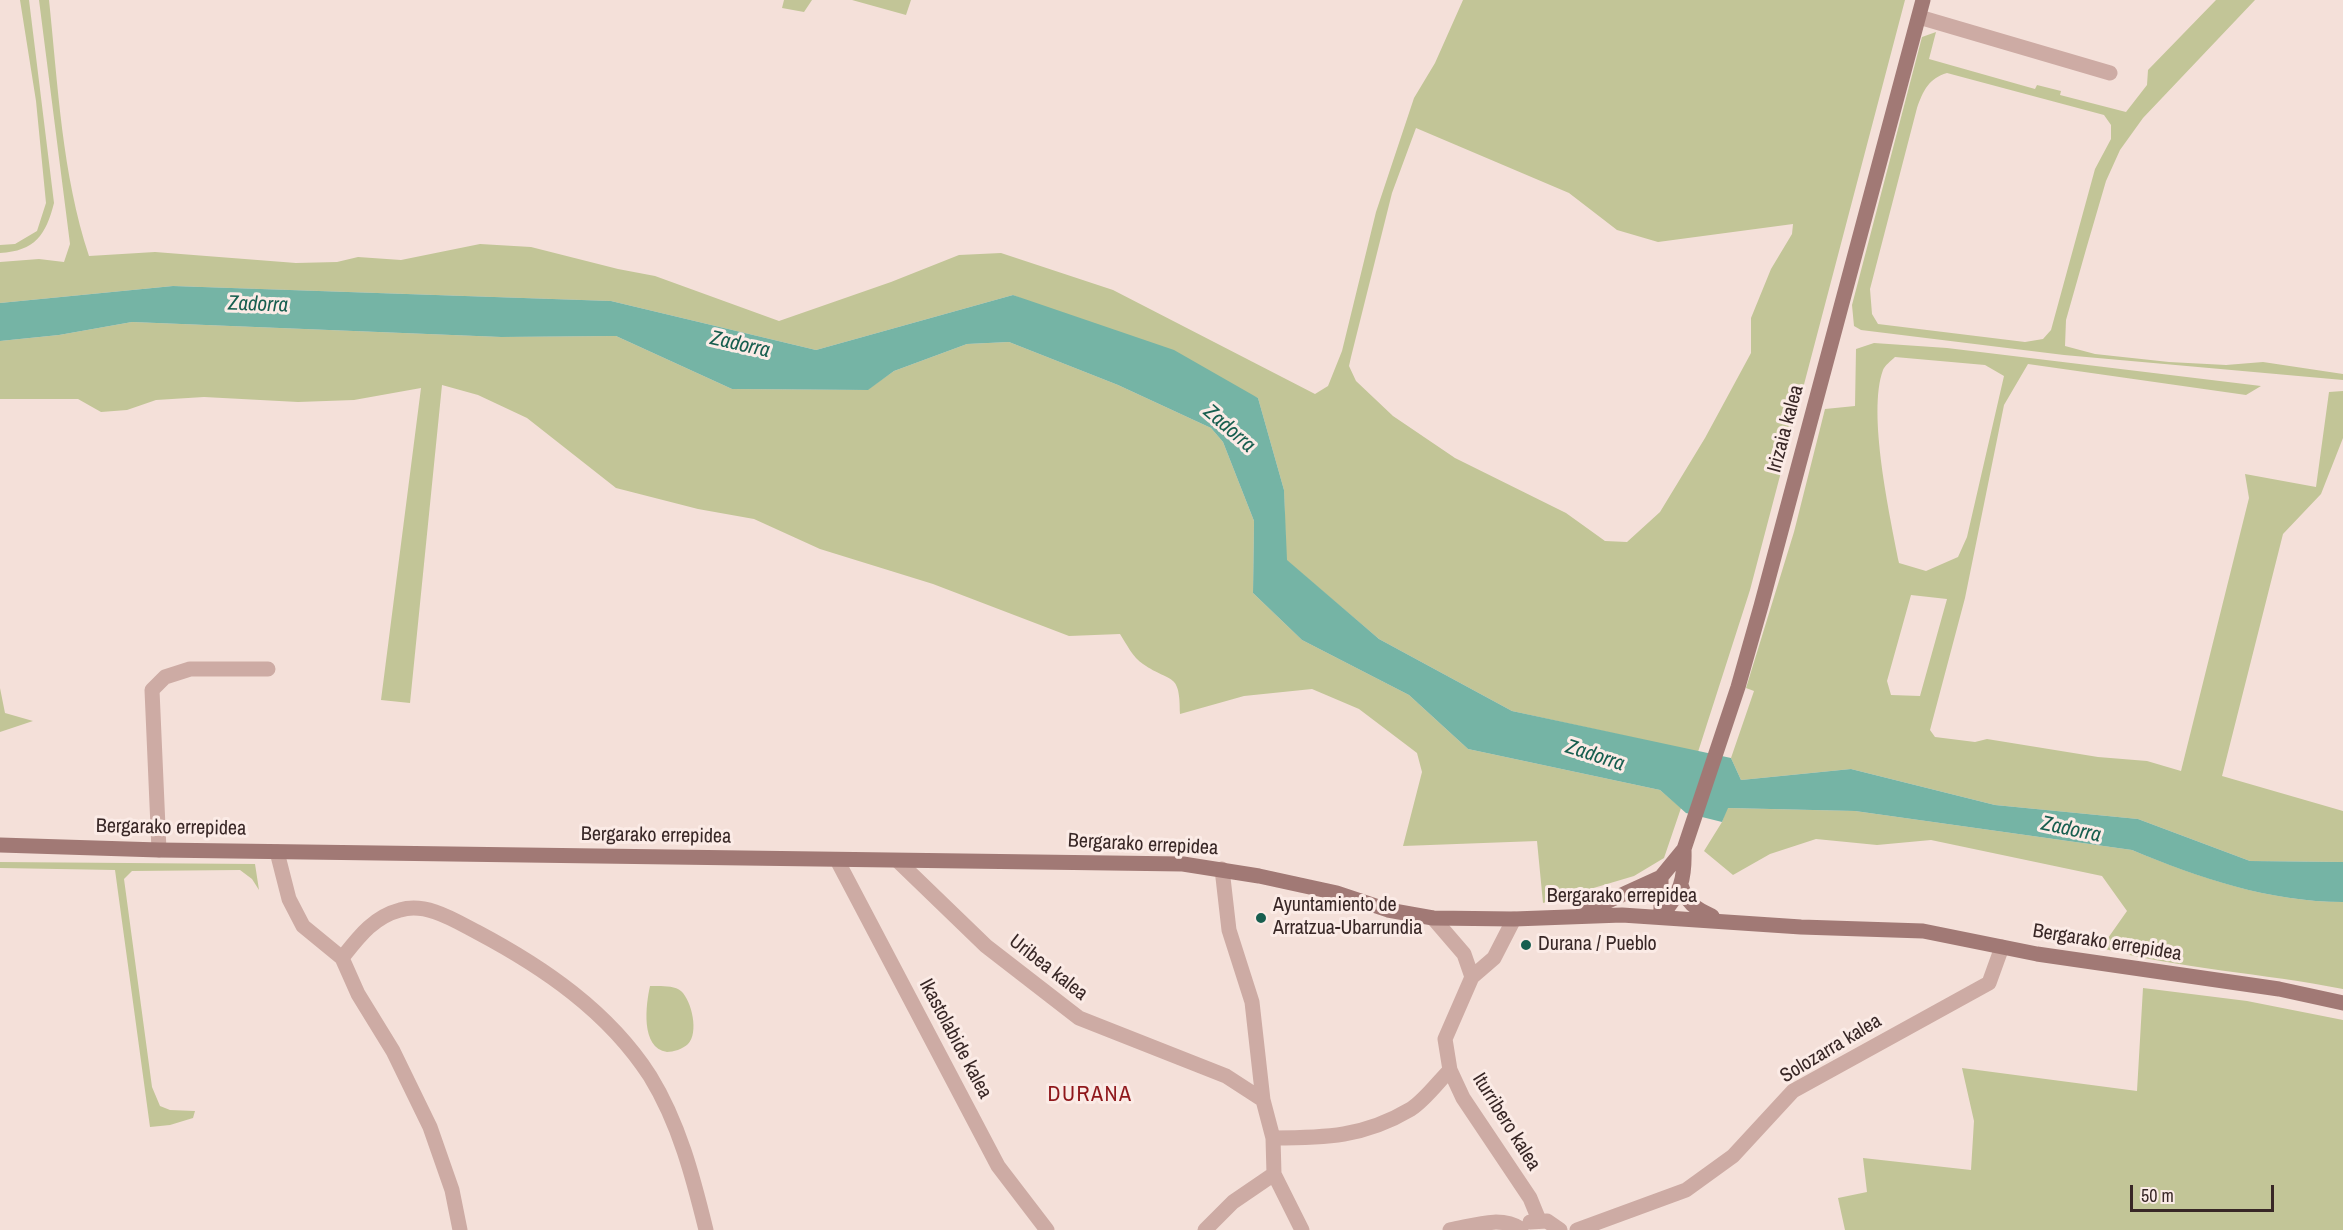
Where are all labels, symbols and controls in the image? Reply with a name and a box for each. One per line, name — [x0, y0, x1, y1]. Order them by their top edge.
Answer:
water label: Zadorra — [227, 291, 289, 319]
water label: Zadorra — [708, 326, 772, 364]
street label: Irizaia kalea — [1763, 383, 1809, 475]
water label: Zadorra — [1198, 400, 1260, 458]
water label: Zadorra — [1562, 735, 1628, 777]
water label: Zadorra — [2039, 811, 2103, 849]
street label: Bergarako errepidea — [96, 815, 246, 841]
street label: Bergarako errepidea — [581, 823, 731, 849]
street label: Bergarako errepidea — [1067, 829, 1219, 861]
street label: Bergarako errepidea — [1547, 885, 1697, 909]
place label: Ayuntamiento de Arratzua-Ubarrundia — [1273, 894, 1422, 941]
marker: Ayuntamiento de Arratzua-Ubarrundia — [1254, 911, 1268, 925]
street label: Bergarako errepidea — [2031, 919, 2183, 967]
street label: Uribea kalea — [1004, 930, 1092, 1006]
place label: Durana / Pueblo — [1538, 933, 1657, 957]
marker: Durana / Pueblo — [1519, 938, 1533, 952]
street label: Ikastolabide kalea — [913, 975, 997, 1103]
street label: Solozarra kalea — [1776, 1009, 1886, 1089]
street label: Iturribero kalea — [1467, 1069, 1545, 1175]
district label: DURANA — [1047, 1082, 1133, 1108]
scale bar — [2133, 1173, 2277, 1211]
text: 50 m — [2141, 1183, 2174, 1208]

